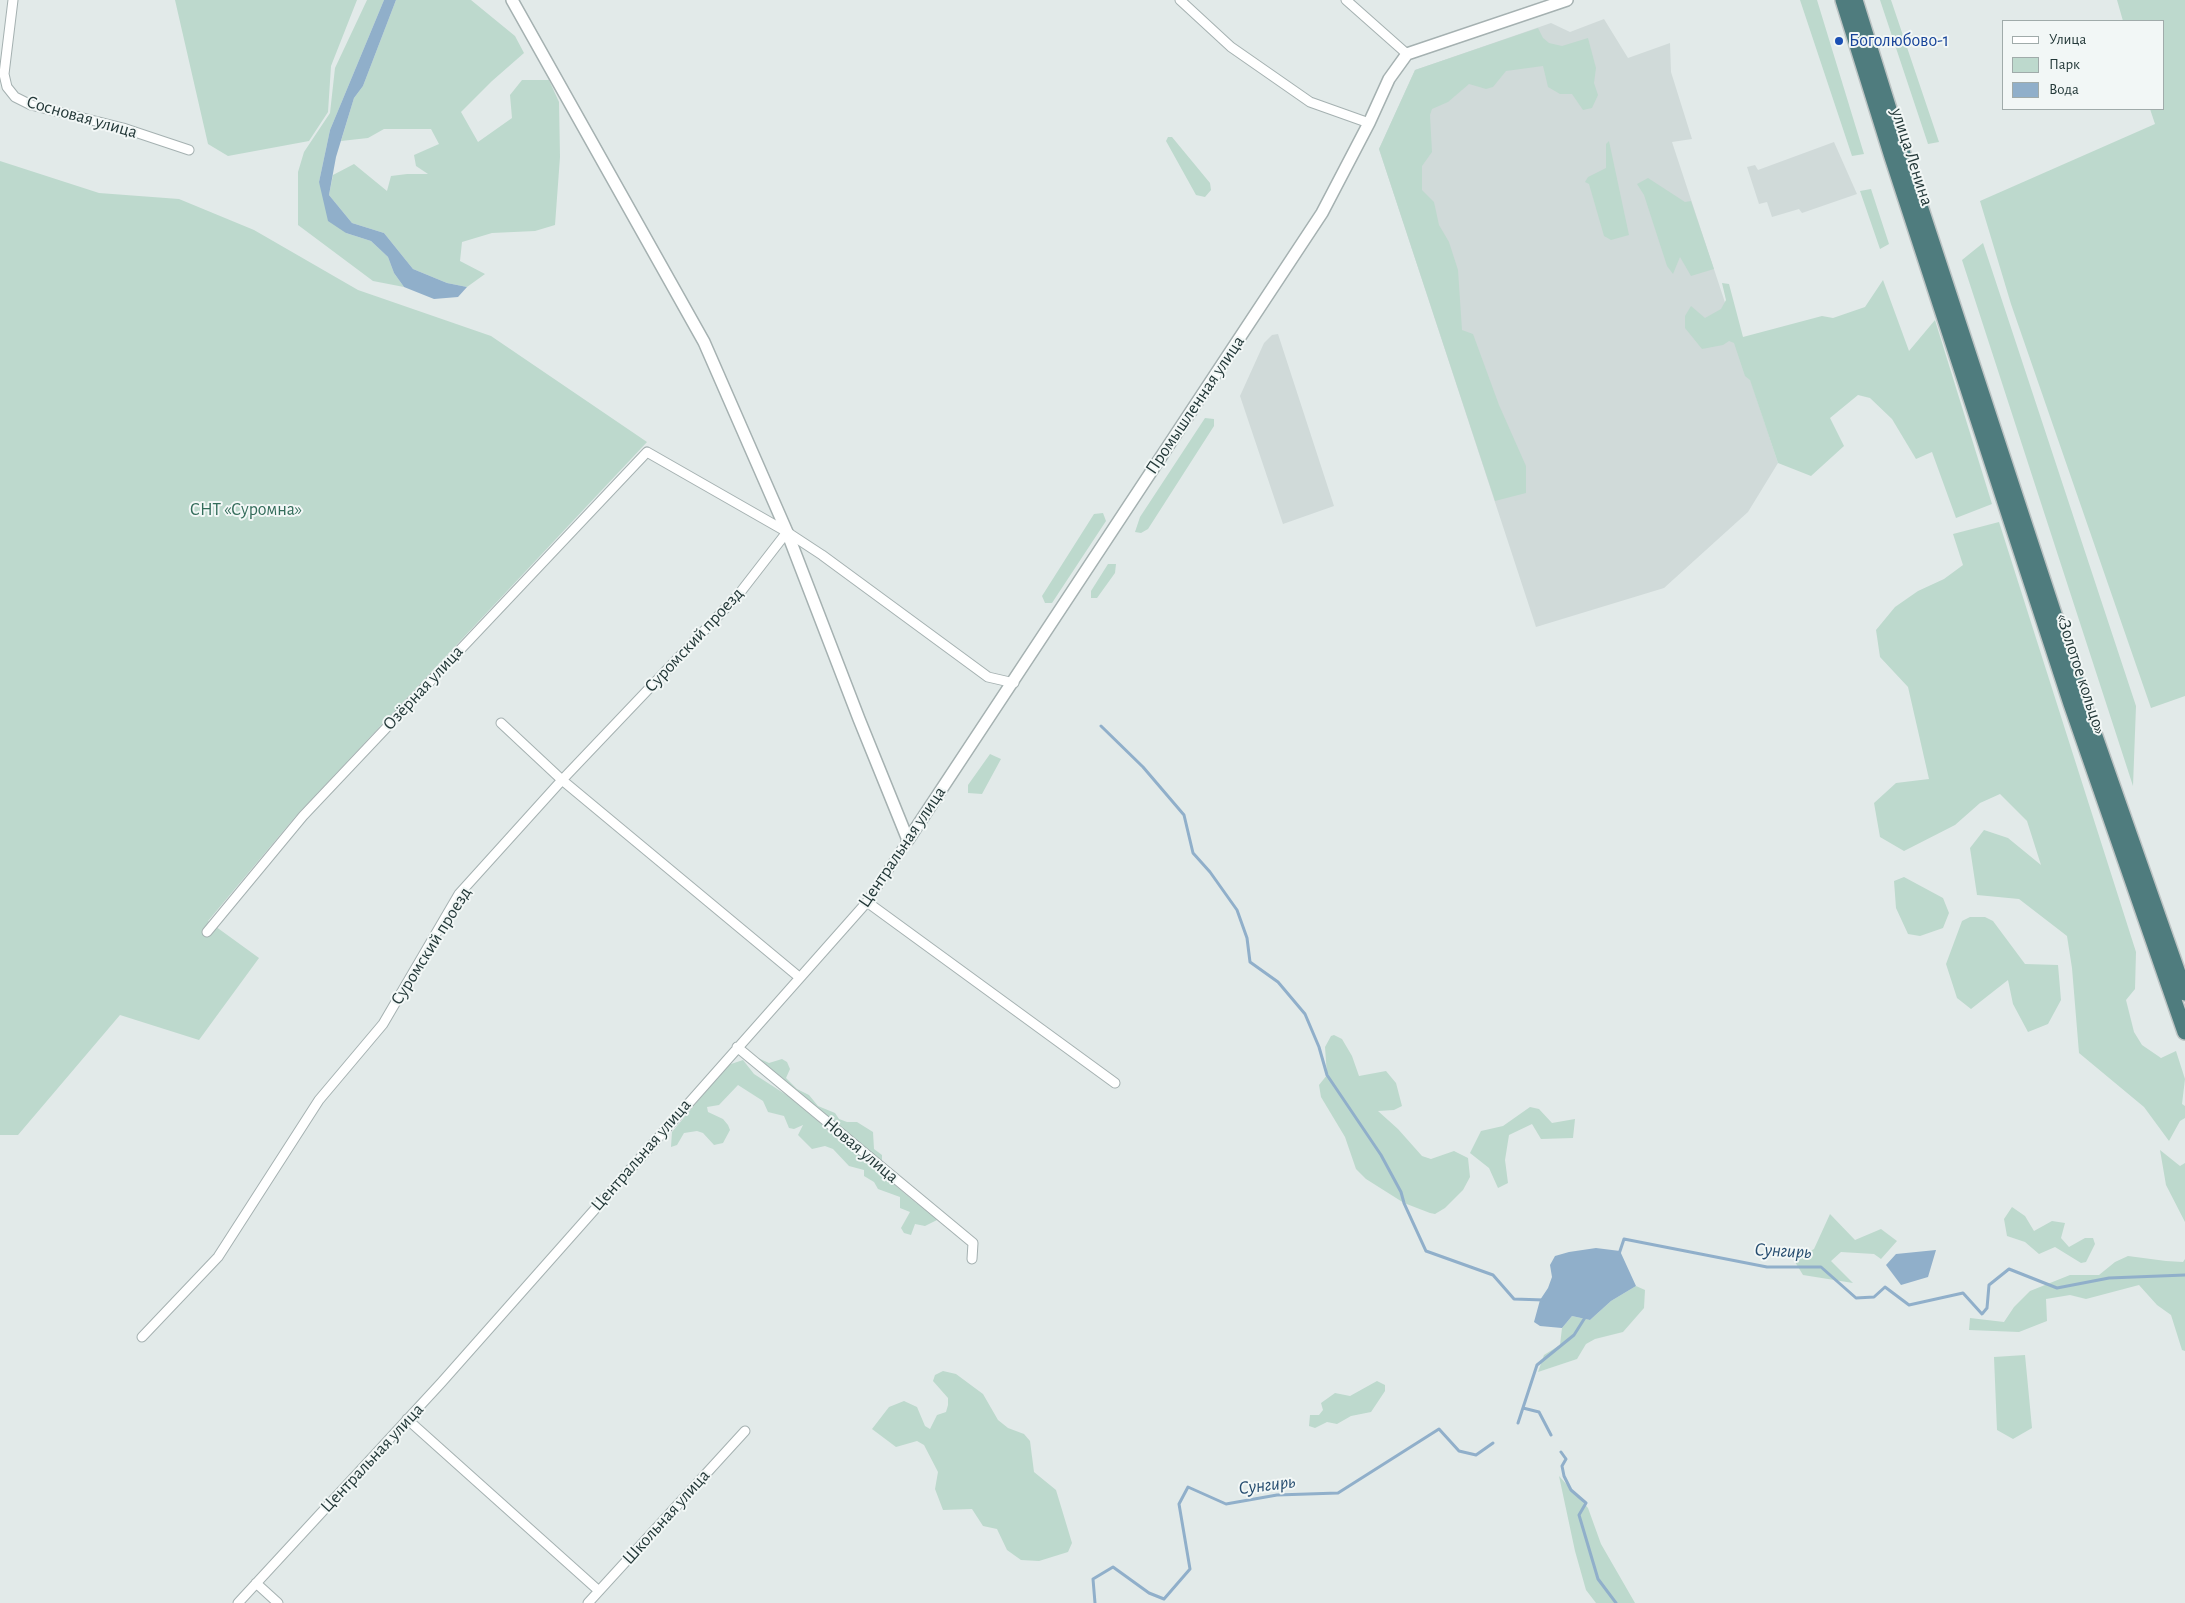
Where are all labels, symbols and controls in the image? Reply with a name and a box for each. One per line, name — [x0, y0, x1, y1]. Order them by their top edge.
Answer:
legend — [2002, 20, 2165, 110]
place label: Боголюбово-1 — [1849, 30, 1949, 52]
text: Улица — [2049, 32, 2086, 47]
marker: Боголюбово-1 — [1833, 35, 1845, 47]
text: Парк — [2049, 57, 2080, 72]
text: Вода — [2049, 82, 2079, 97]
street label: Сосновая улица — [24, 91, 140, 143]
street label: улица Ленина — [1886, 106, 1938, 208]
street label: Промышленная улица — [1141, 332, 1249, 478]
park label: СНТ «Суромна» — [190, 499, 302, 521]
street label: Суромский проезд — [640, 583, 748, 697]
street label: «Золотое кольцо» — [2051, 611, 2111, 737]
street label: Озёрная улица — [378, 641, 468, 735]
street label: Центральная улица — [853, 782, 951, 912]
street label: Суромский проезд — [386, 883, 476, 1009]
street label: Центральная улица — [586, 1094, 696, 1216]
street label: Новая улица — [819, 1112, 903, 1188]
water label: Сунгирь — [1754, 1238, 1812, 1264]
street label: Центральная улица — [316, 1399, 428, 1517]
street label: Школьная улица — [618, 1465, 714, 1569]
water label: Сунгирь — [1237, 1470, 1297, 1500]

